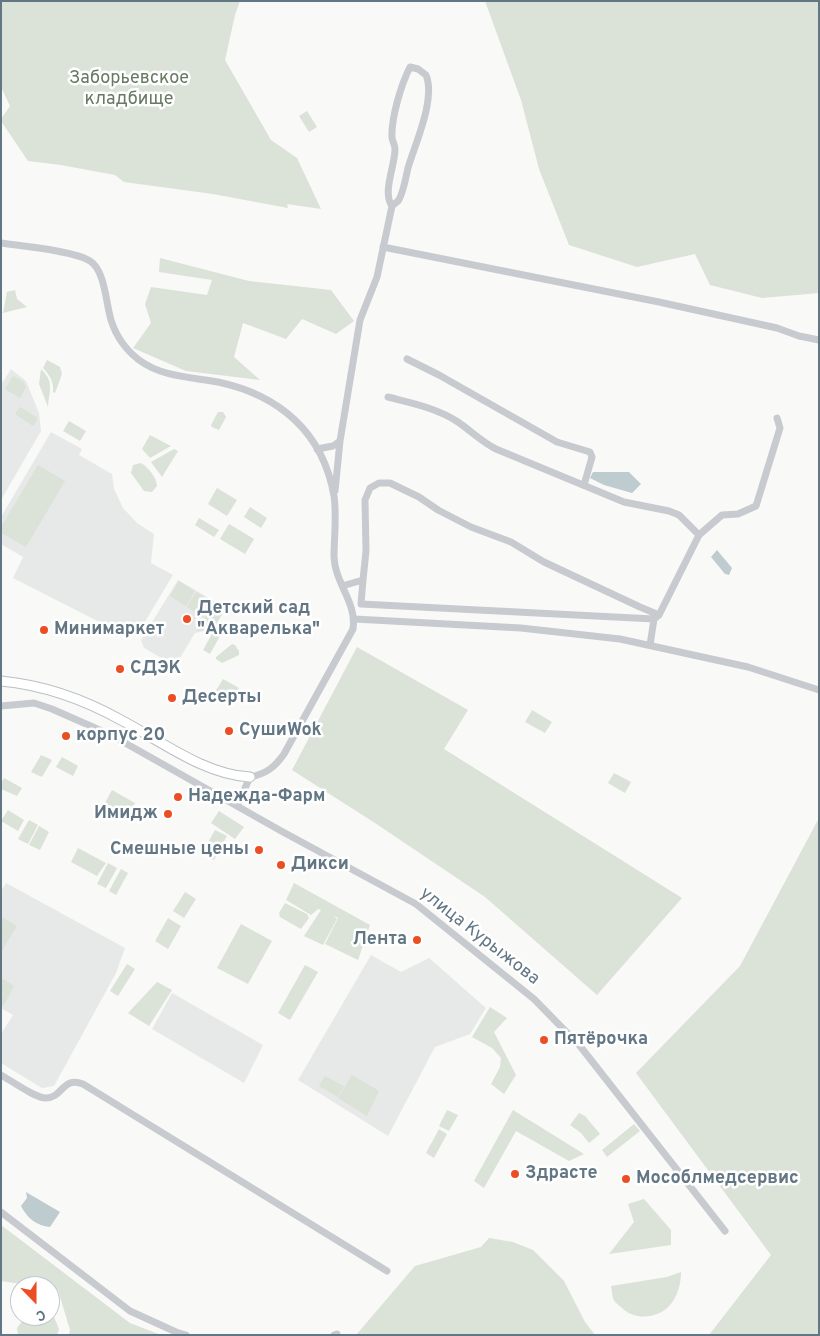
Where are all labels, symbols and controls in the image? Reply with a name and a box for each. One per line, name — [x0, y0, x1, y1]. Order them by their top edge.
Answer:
park label: Заборьевское кладбище — [69, 68, 189, 110]
place label: Детский сад "Акварелька" — [197, 598, 320, 640]
marker: Детский сад "Акварелька" — [181, 613, 193, 625]
place label: Минимаркет — [54, 619, 164, 641]
marker: Минимаркет — [38, 624, 50, 636]
place label: СДЭК — [130, 658, 181, 680]
marker: СДЭК — [114, 663, 126, 675]
place label: Десерты — [182, 687, 262, 709]
marker: Десерты — [166, 692, 178, 704]
place label: СушиWok — [239, 720, 322, 742]
place label: корпус 20 — [76, 725, 165, 747]
marker: СушиWok — [223, 725, 235, 737]
marker: корпус 20 — [60, 730, 72, 742]
place label: Надежда-Фарм — [188, 786, 325, 808]
marker: Надежда-Фарм — [172, 791, 184, 803]
place label: Имидж — [94, 803, 158, 825]
marker: Имидж — [162, 808, 174, 820]
place label: Смешные цены — [110, 839, 249, 861]
marker: Смешные цены — [253, 844, 265, 856]
place label: Дикси — [291, 854, 349, 876]
marker: Дикси — [275, 859, 287, 871]
street label: улица Курыжова — [415, 884, 543, 990]
place label: Лента — [353, 929, 407, 951]
marker: Лента — [411, 934, 423, 946]
place label: Пятёрочка — [554, 1029, 648, 1051]
marker: Пятёрочка — [538, 1034, 550, 1046]
place label: Здрасте — [525, 1163, 597, 1185]
marker: Здрасте — [509, 1168, 521, 1180]
place label: Мособлмедсервис — [636, 1168, 799, 1190]
marker: Мособлмедсервис — [620, 1173, 632, 1185]
north arrow — [10, 1276, 60, 1326]
text: С — [33, 1305, 48, 1324]

